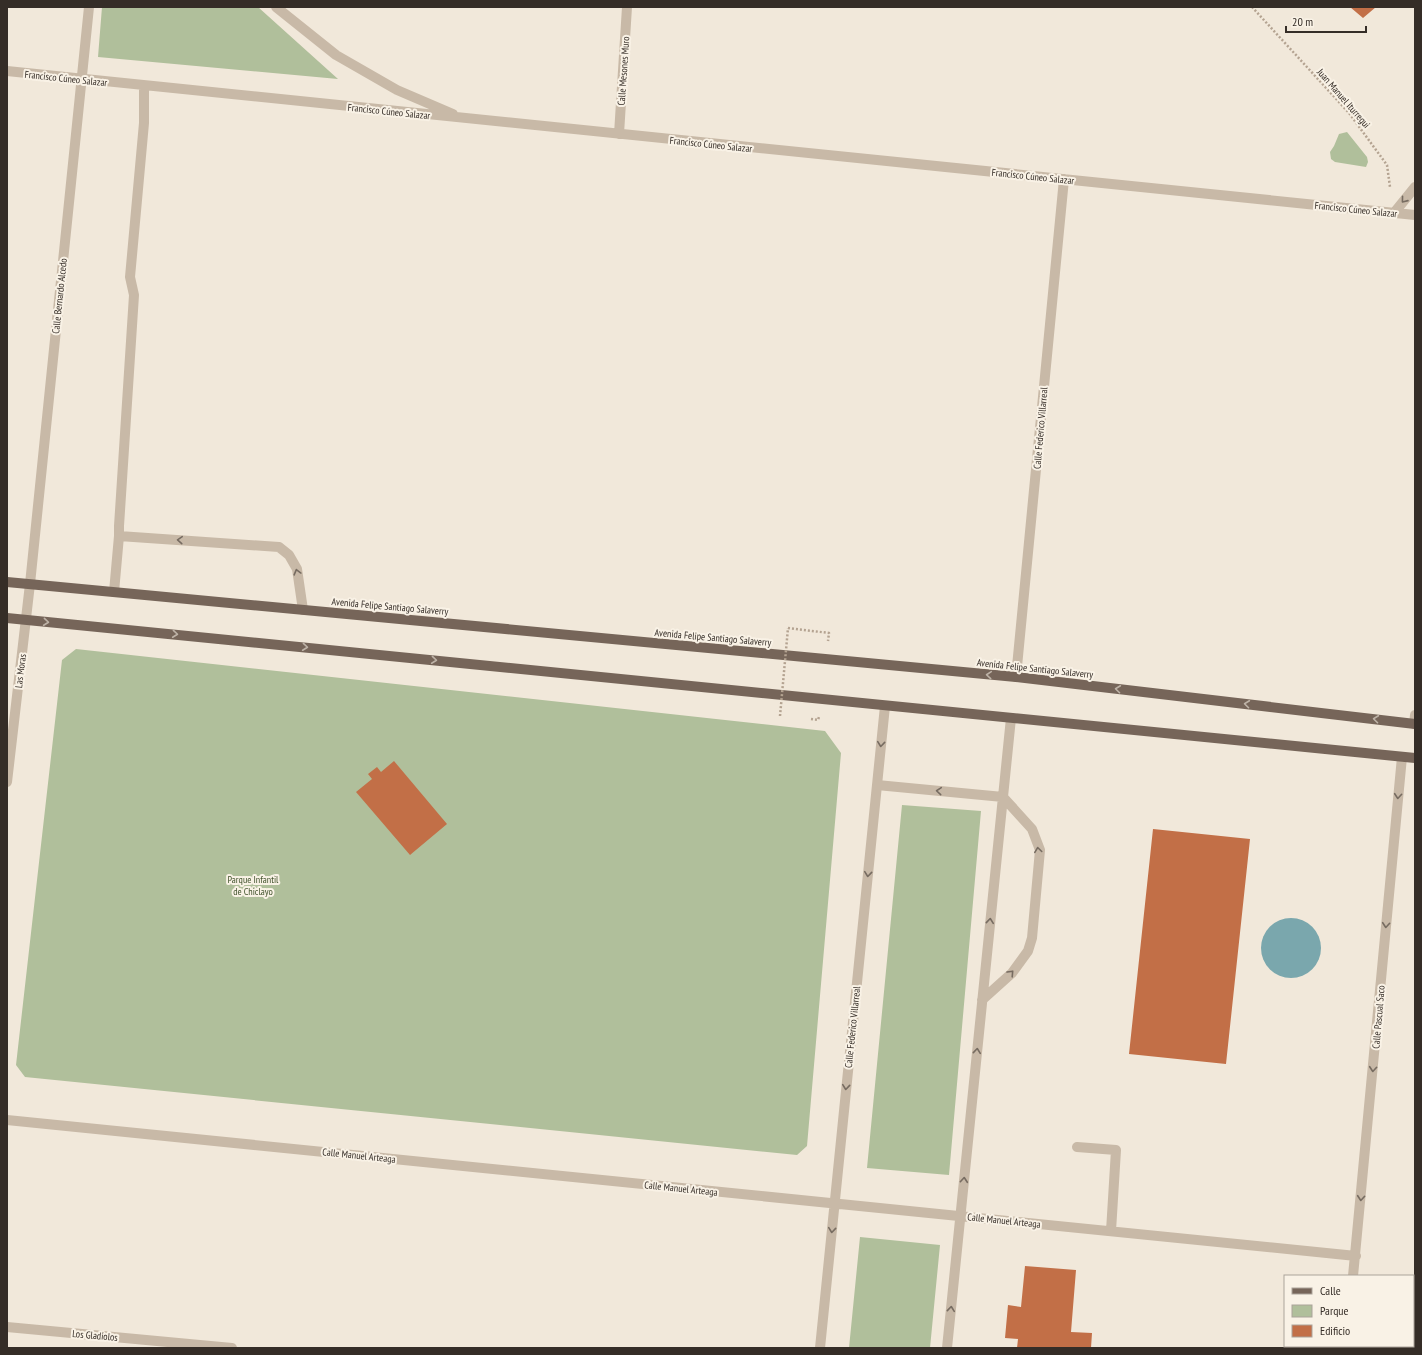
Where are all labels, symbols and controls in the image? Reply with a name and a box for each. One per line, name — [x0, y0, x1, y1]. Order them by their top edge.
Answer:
scale bar — [1286, 8, 1366, 34]
text: 20 m — [1292, 14, 1313, 29]
street label: Calle Mesones Muro — [615, 36, 632, 106]
street label: Juan Manuel Iturregui — [1314, 65, 1373, 131]
street label: Francisco Cúneo Salazar — [24, 68, 108, 89]
street label: Francisco Cúneo Salazar — [347, 101, 431, 122]
street label: Francisco Cúneo Salazar — [669, 134, 753, 155]
street label: Francisco Cúneo Salazar — [991, 166, 1075, 187]
one-way arrow — [1402, 195, 1409, 202]
street label: Francisco Cúneo Salazar — [1314, 199, 1398, 220]
street label: Calle Bernardo Alcedo — [49, 258, 70, 334]
street label: Calle Federico Villarreal — [1030, 386, 1051, 469]
one-way arrow — [177, 536, 183, 545]
one-way arrow — [293, 568, 302, 575]
street label: Avenida Felipe Santiago Salaverry — [331, 595, 449, 618]
one-way arrow — [43, 617, 49, 626]
street label: Avenida Felipe Santiago Salaverry — [654, 626, 772, 649]
one-way arrow — [172, 630, 178, 639]
one-way arrow — [302, 642, 308, 651]
street label: Las Moras — [12, 653, 29, 689]
one-way arrow — [431, 655, 437, 664]
street label: Avenida Felipe Santiago Salaverry — [976, 656, 1094, 681]
one-way arrow — [986, 670, 992, 679]
one-way arrow — [1115, 685, 1121, 694]
one-way arrow — [1244, 700, 1250, 709]
one-way arrow — [1373, 715, 1379, 724]
one-way arrow — [877, 741, 886, 748]
one-way arrow — [936, 786, 942, 795]
one-way arrow — [1394, 793, 1403, 799]
one-way arrow — [1034, 847, 1043, 853]
one-way arrow — [864, 871, 873, 877]
park label: Parque Infantil de Chiclayo — [228, 873, 279, 898]
one-way arrow — [986, 918, 995, 924]
one-way arrow — [1382, 922, 1391, 928]
one-way arrow — [1006, 970, 1013, 978]
street label: Calle Federico Villarreal — [842, 985, 863, 1068]
street label: Calle Pascual Saco — [1369, 985, 1388, 1049]
one-way arrow — [973, 1047, 982, 1054]
one-way arrow — [1369, 1066, 1378, 1072]
one-way arrow — [842, 1084, 851, 1090]
street label: Calle Manuel Arteaga — [322, 1145, 396, 1166]
one-way arrow — [959, 1177, 968, 1183]
street label: Calle Manuel Arteaga — [644, 1178, 718, 1199]
one-way arrow — [1357, 1195, 1366, 1201]
street label: Calle Manuel Arteaga — [967, 1210, 1041, 1231]
one-way arrow — [828, 1227, 837, 1233]
legend — [1284, 1275, 1414, 1347]
text: Calle — [1320, 1283, 1341, 1298]
text: Parque — [1320, 1303, 1349, 1318]
one-way arrow — [946, 1306, 955, 1312]
text: Edificio — [1320, 1323, 1350, 1338]
street label: Los Gladiolos — [72, 1327, 119, 1344]

